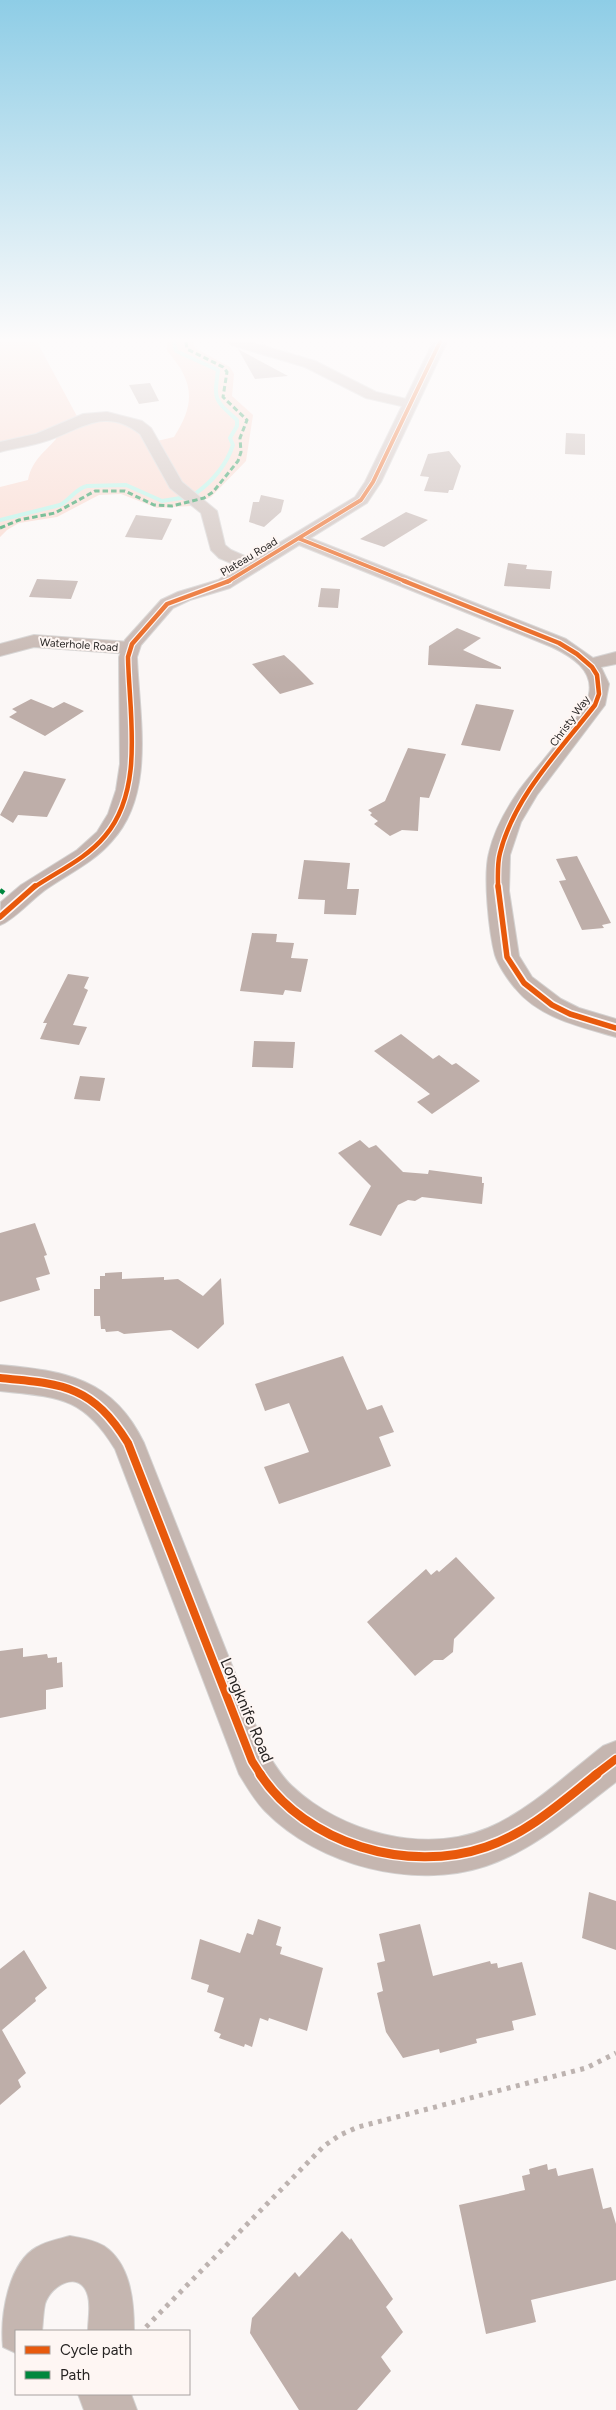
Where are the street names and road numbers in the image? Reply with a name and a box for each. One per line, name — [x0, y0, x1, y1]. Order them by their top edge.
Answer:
street label: Plateau Road — [218, 535, 280, 579]
street label: Waterhole Road — [39, 636, 119, 654]
street label: Christy Way — [547, 693, 593, 749]
street label: Longknife Road — [216, 1655, 278, 1765]

